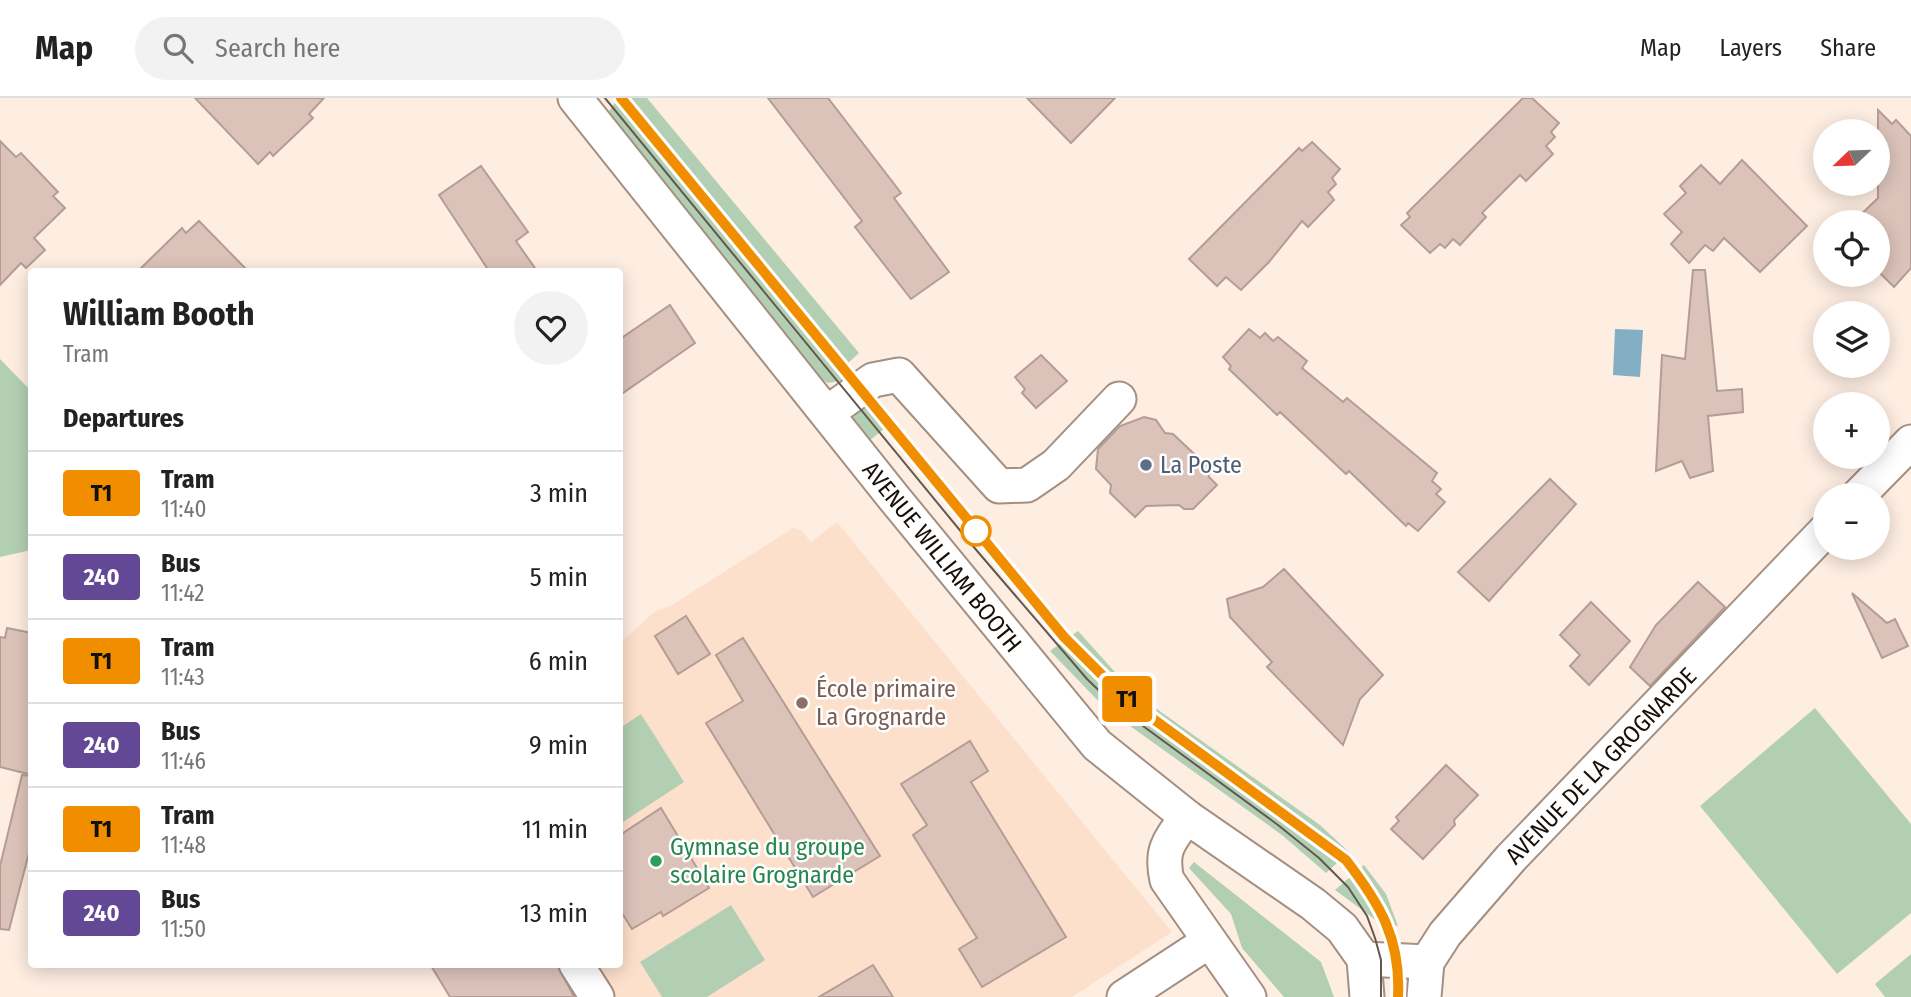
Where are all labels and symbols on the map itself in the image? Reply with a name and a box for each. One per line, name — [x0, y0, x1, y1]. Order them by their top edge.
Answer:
north arrow — [1813, 119, 1890, 196]
place label: La Poste — [1160, 451, 1242, 479]
street label: AVENUE WILLIAM BOOTH — [857, 456, 1027, 658]
marker: La Poste — [1138, 457, 1154, 473]
unlabelled marker — [961, 516, 991, 546]
street label: AVENUE DE LA GROGNARDE — [1500, 662, 1702, 870]
place label: École primaire La Grognarde — [816, 674, 956, 731]
line badge: T1 — [1096, 676, 1158, 722]
marker: École primaire La Grognarde — [794, 695, 810, 711]
place label: Gymnase du groupe scolaire Grognarde — [670, 833, 865, 889]
marker: Gymnase du groupe scolaire Grognarde — [648, 853, 664, 869]

